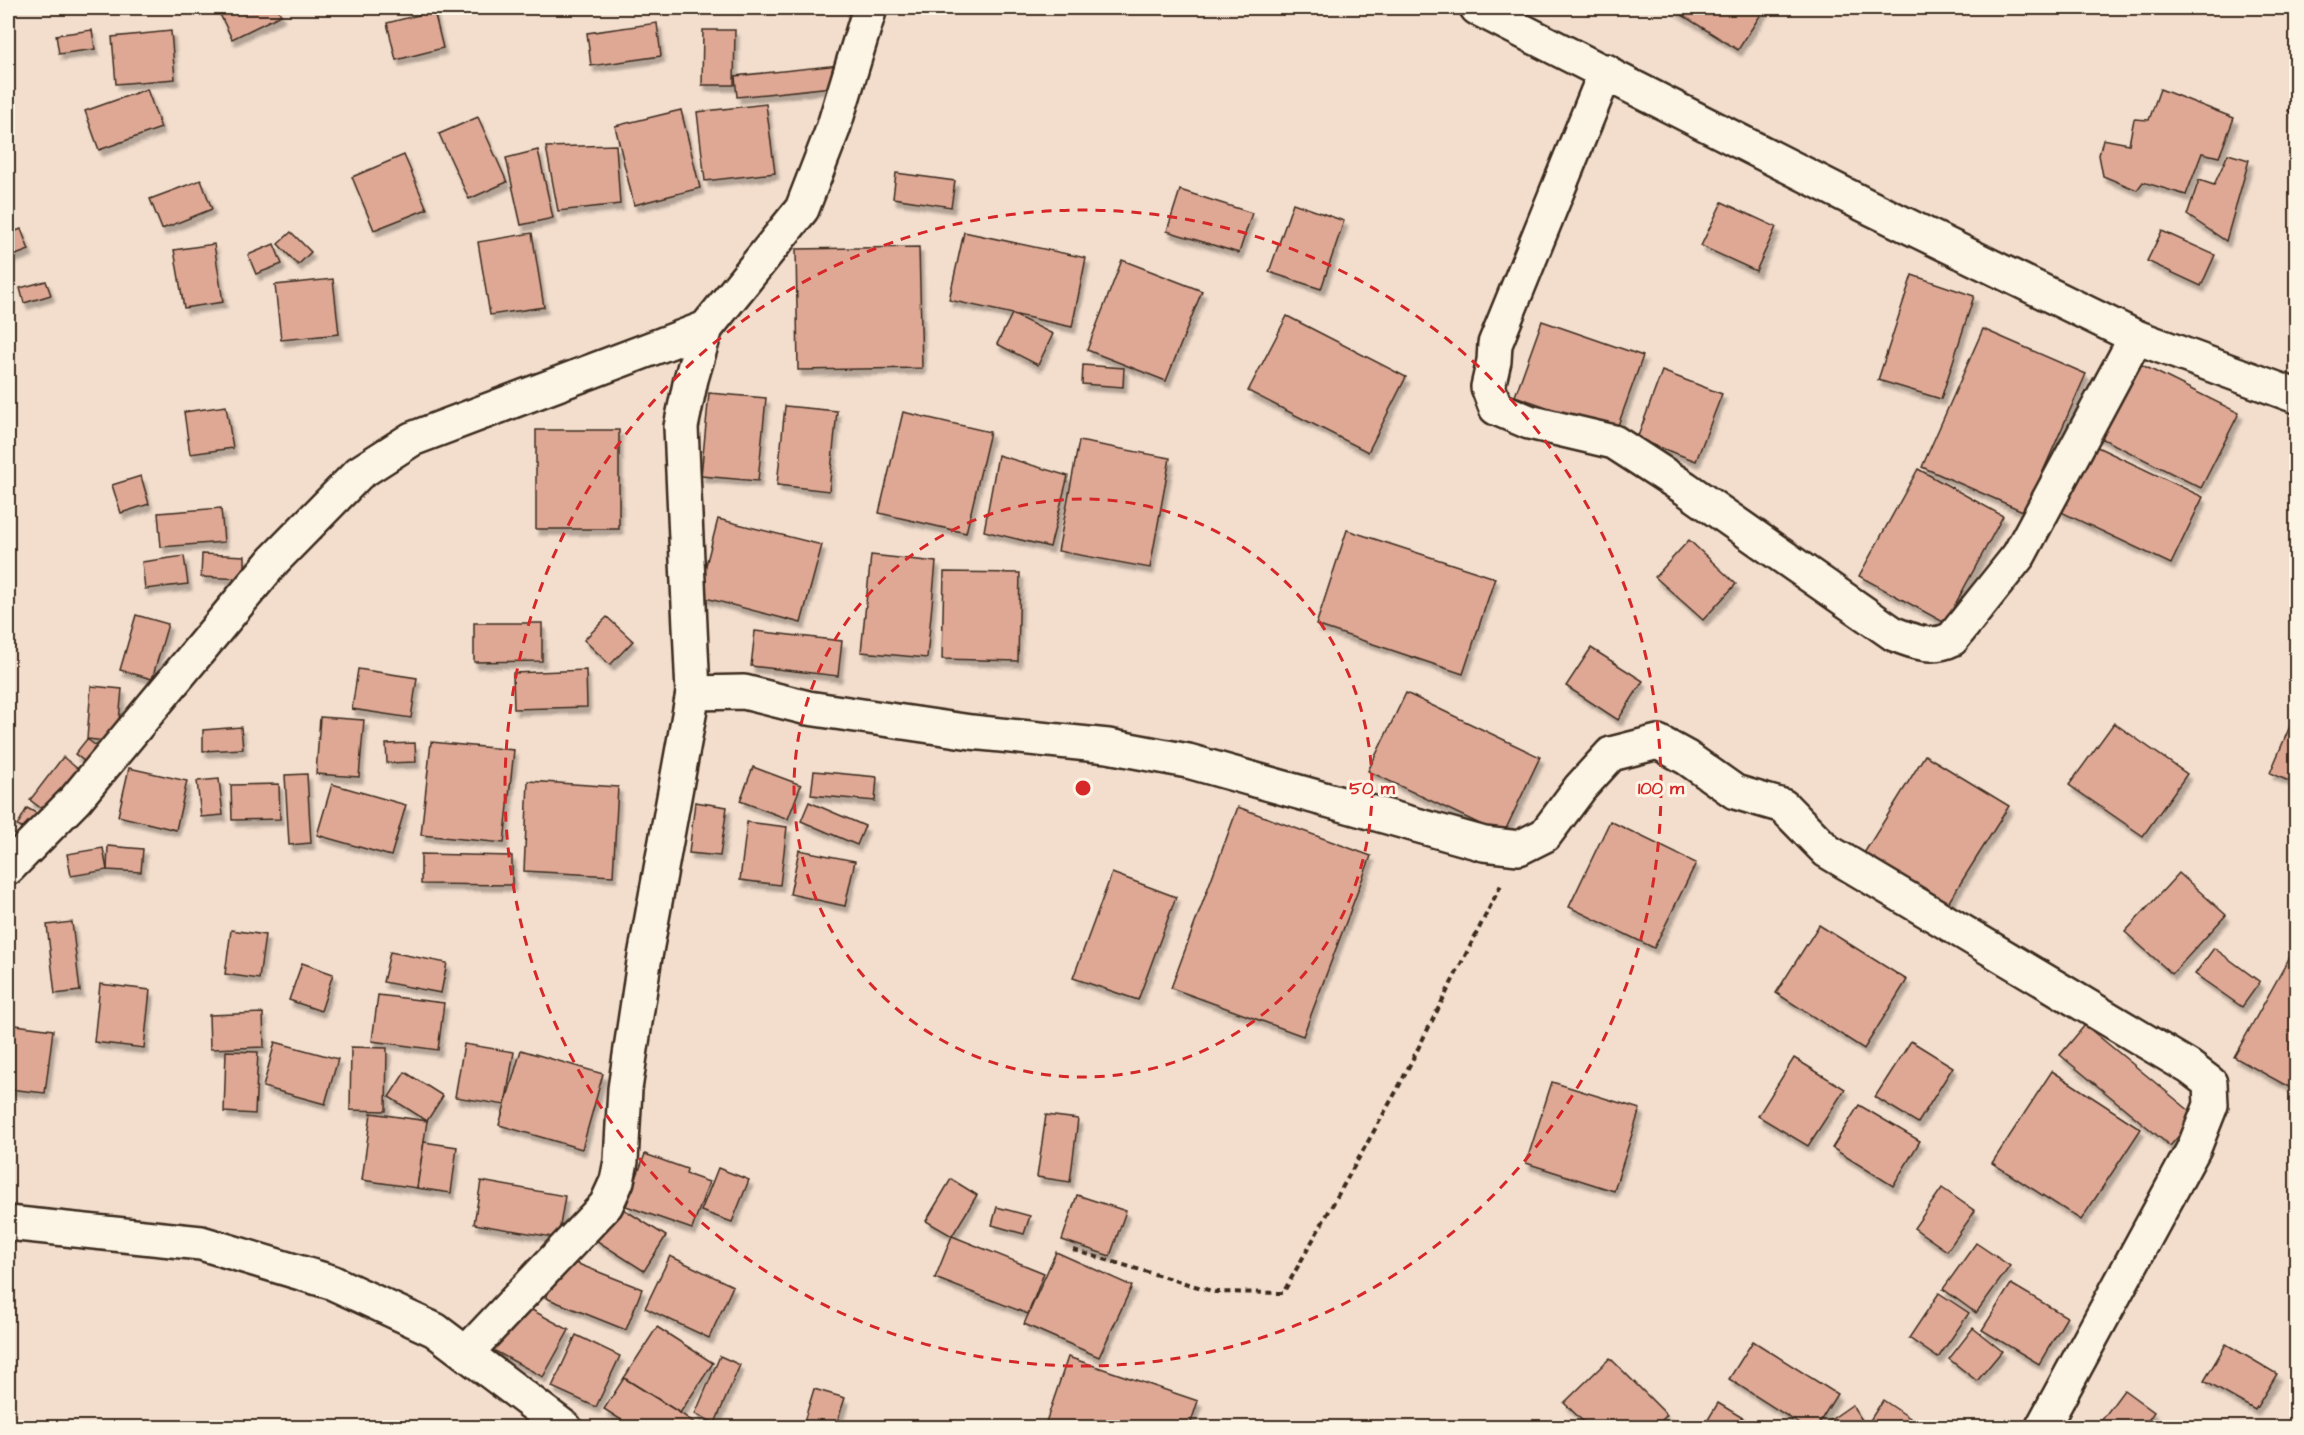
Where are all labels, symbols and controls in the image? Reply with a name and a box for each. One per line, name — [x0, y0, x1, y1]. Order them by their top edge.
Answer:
text: 50 m — [1349, 776, 1396, 801]
text: 100 m — [1638, 776, 1685, 801]
centre of rings — [1073, 778, 1093, 798]

